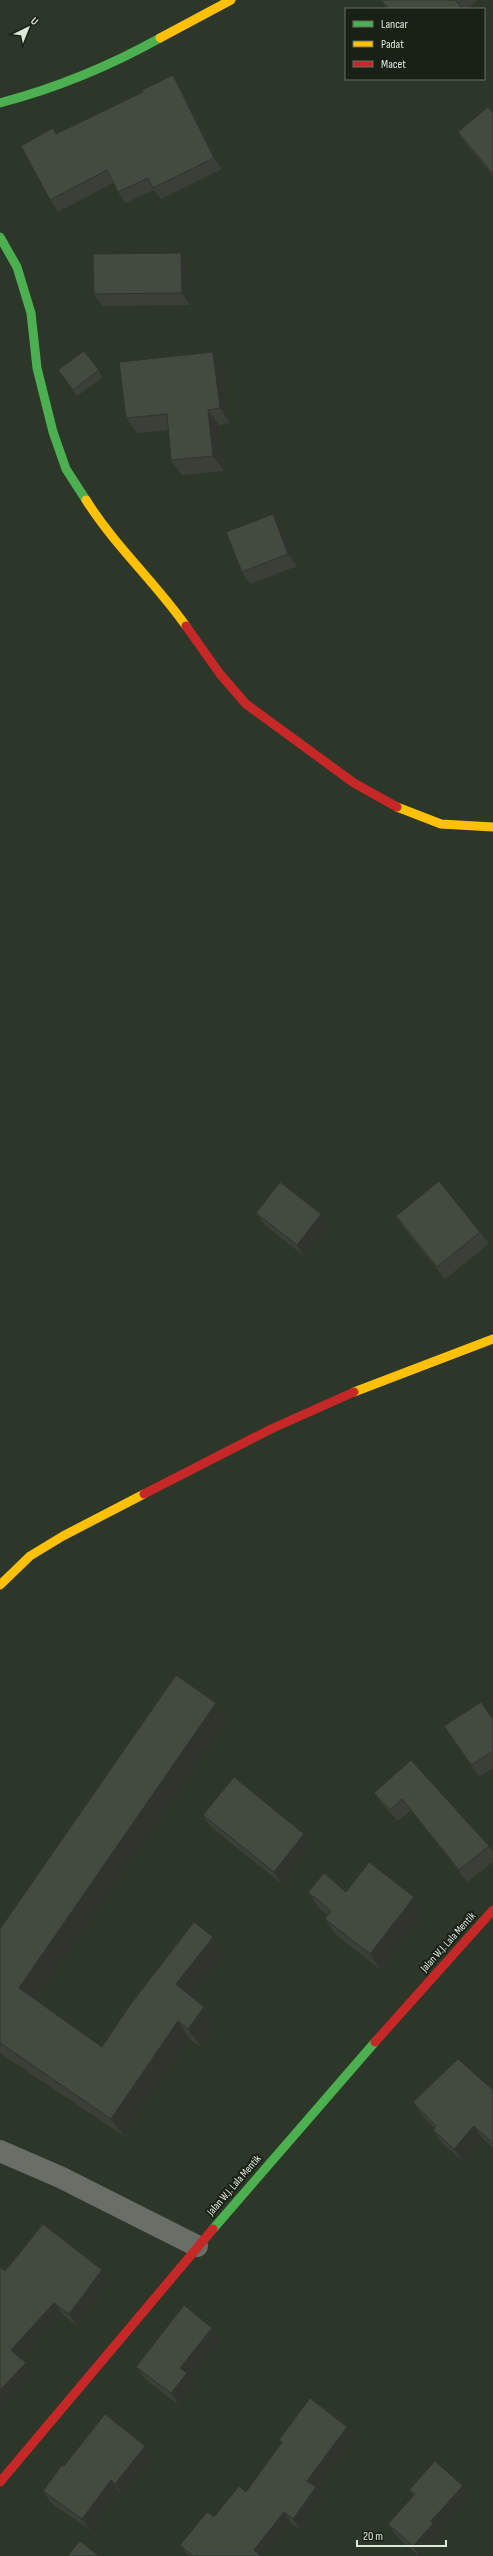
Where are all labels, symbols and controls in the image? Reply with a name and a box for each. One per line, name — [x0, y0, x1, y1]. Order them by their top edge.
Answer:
north arrow — [8, 8, 48, 48]
legend — [345, 8, 485, 80]
text: U — [28, 14, 41, 28]
text: Lancar — [381, 17, 408, 32]
text: Padat — [381, 37, 404, 52]
text: Macet — [381, 57, 406, 72]
street label: Jalan W.J. Lala Mentik — [417, 1909, 479, 1975]
street label: Jalan W.J. Lala Mentik — [204, 2152, 264, 2219]
scale bar — [357, 2522, 446, 2548]
text: 20 m — [363, 2529, 383, 2544]

